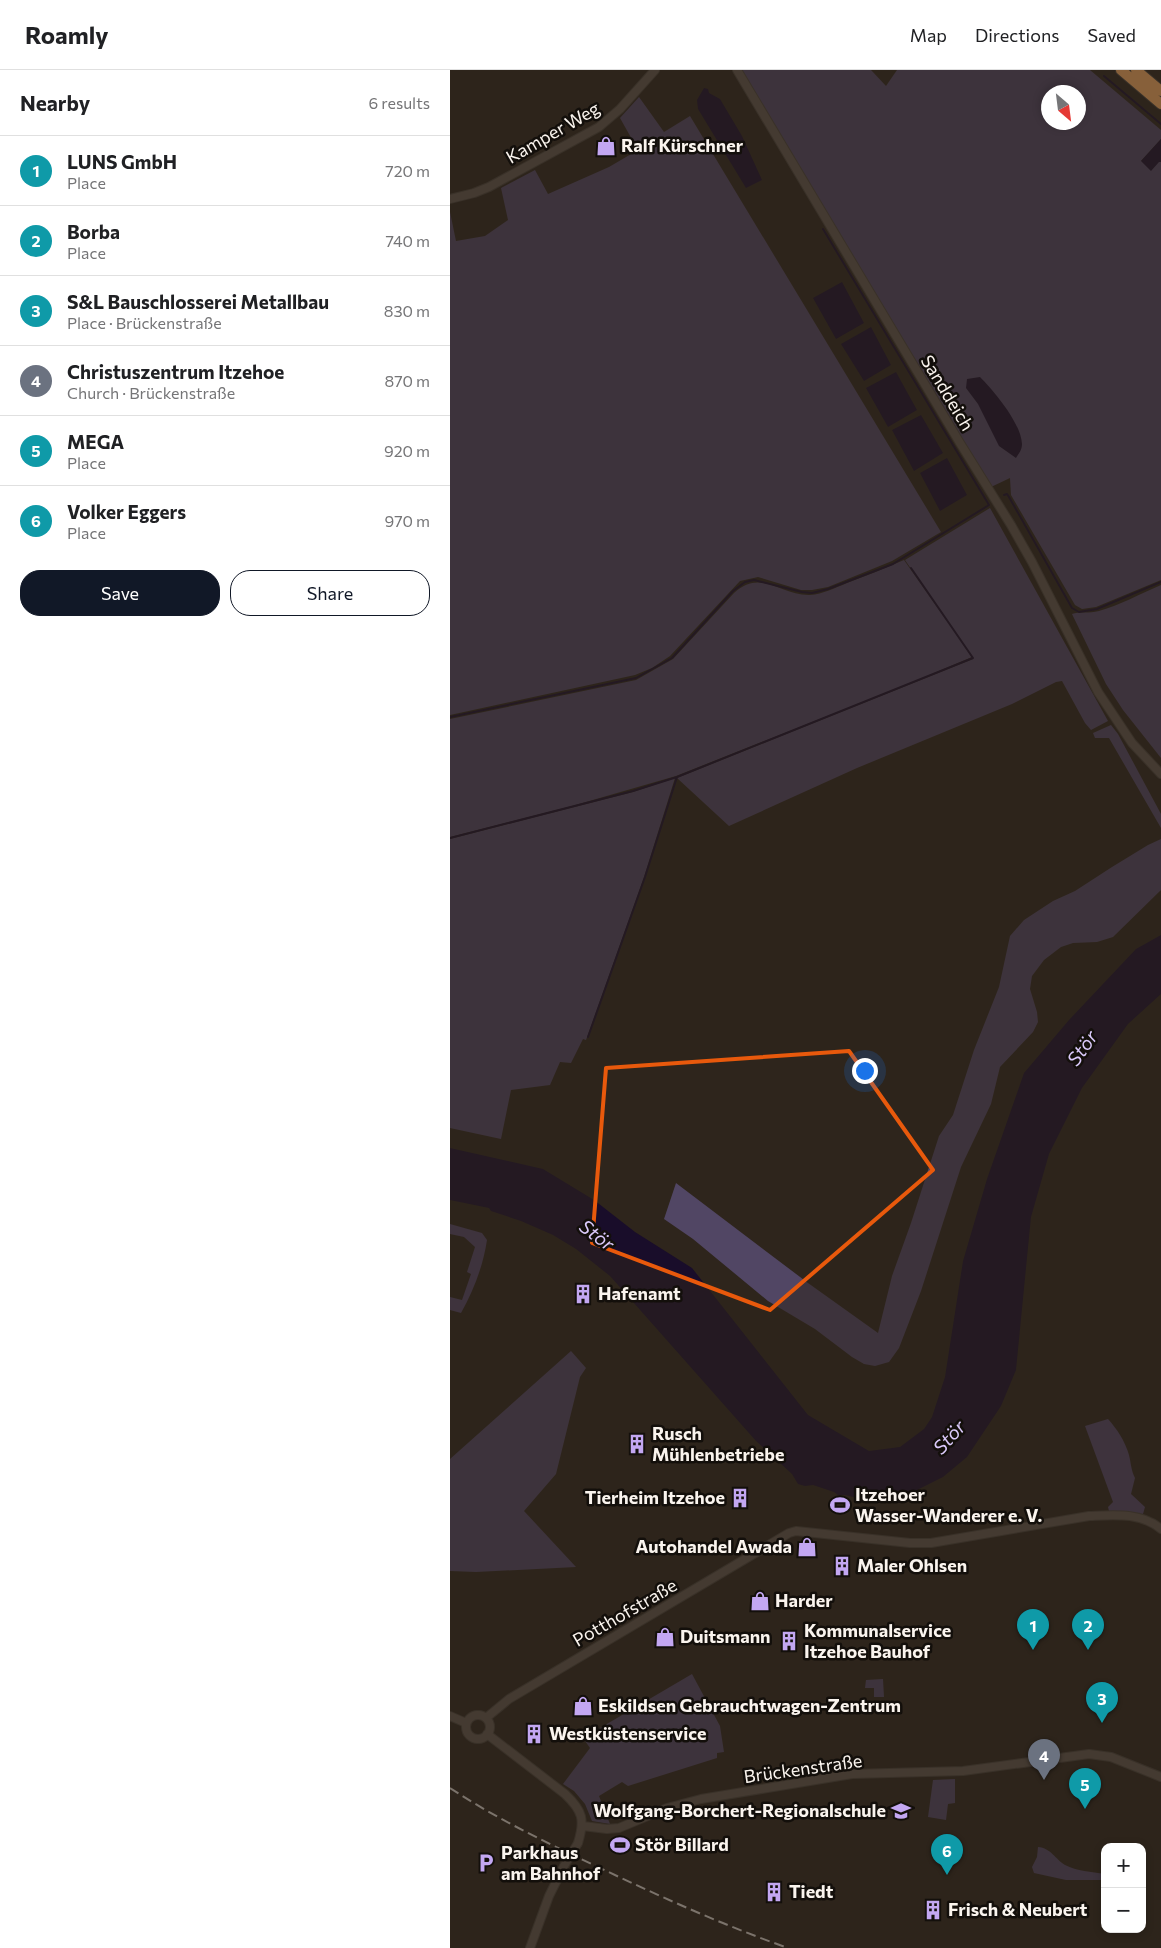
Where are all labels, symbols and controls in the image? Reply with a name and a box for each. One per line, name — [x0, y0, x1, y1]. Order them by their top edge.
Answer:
text: Roamly — [25, 20, 108, 49]
text: Map — [910, 24, 947, 46]
text: Directions — [975, 24, 1059, 46]
text: Saved — [1087, 24, 1136, 46]
north arrow — [1041, 85, 1086, 130]
text: Nearby — [20, 90, 90, 115]
text: 6 results — [369, 93, 430, 112]
street label: Kamper Weg — [502, 96, 603, 168]
place label: Ralf Kürschner — [621, 134, 744, 156]
shop icon: Ralf Kürschner — [595, 135, 617, 157]
text: LUNS GmbH — [67, 150, 177, 173]
text: 1 — [32, 161, 40, 180]
text: 720 m — [385, 161, 430, 180]
text: Place — [67, 173, 106, 192]
text: Borba — [67, 220, 120, 243]
text: 2 — [31, 231, 41, 250]
text: 740 m — [385, 231, 430, 250]
text: Place — [67, 243, 106, 262]
text: S&L Bauschlosserei Metallbau — [67, 290, 329, 313]
text: 3 — [31, 301, 41, 320]
text: 830 m — [384, 301, 430, 320]
text: Place · Brückenstraße — [67, 313, 222, 332]
street label: Sanddeich — [917, 351, 979, 434]
text: Christuszentrum Itzehoe — [67, 360, 284, 383]
text: 4 — [31, 371, 41, 390]
text: 870 m — [384, 371, 430, 390]
text: Church · Brückenstraße — [67, 383, 235, 402]
text: MEGA — [67, 430, 124, 453]
text: 5 — [31, 441, 41, 460]
text: 920 m — [384, 441, 430, 460]
text: Place — [67, 453, 106, 472]
text: Volker Eggers — [67, 500, 186, 523]
text: 6 — [31, 511, 41, 530]
text: 970 m — [384, 511, 430, 530]
text: Place — [67, 523, 106, 542]
button: Save — [20, 570, 220, 616]
button: Share — [230, 570, 430, 616]
water label: Stör — [1061, 1025, 1103, 1070]
your location — [852, 1058, 878, 1084]
water label: Stör — [575, 1214, 620, 1256]
place label: Hafenamt — [598, 1282, 681, 1304]
building icon: Hafenamt — [572, 1283, 594, 1305]
water label: Stör — [928, 1414, 971, 1458]
place label: Rusch Mühlenbetriebe — [652, 1422, 784, 1465]
building icon: Rusch Mühlenbetriebe — [626, 1433, 648, 1455]
place label: Itzehoer Wasser-Wanderer e. V. — [855, 1483, 1042, 1526]
place label: Tierheim Itzehoe — [585, 1486, 725, 1508]
building icon: Tierheim Itzehoe — [729, 1487, 751, 1509]
sports icon: Itzehoer Wasser-Wanderer e. V. — [829, 1494, 851, 1516]
place label: Autohandel Awada — [636, 1535, 792, 1557]
shop icon: Autohandel Awada — [796, 1536, 818, 1558]
place label: Maler Ohlsen — [857, 1554, 967, 1576]
building icon: Maler Ohlsen — [831, 1555, 853, 1577]
street label: Potthofstraße — [569, 1573, 680, 1651]
place label: Harder — [775, 1589, 833, 1611]
shop icon: Harder — [749, 1590, 771, 1612]
pin: 1 — [1017, 1609, 1049, 1650]
pin: 2 — [1072, 1609, 1104, 1650]
place label: Kommunalservice Itzehoe Bauhof — [804, 1619, 951, 1662]
place label: Duitsmann — [680, 1625, 771, 1647]
shop icon: Duitsmann — [654, 1626, 676, 1648]
building icon: Kommunalservice Itzehoe Bauhof — [778, 1630, 800, 1652]
pin: 3 — [1086, 1682, 1118, 1723]
place label: Eskildsen Gebrauchtwagen-Zentrum — [598, 1694, 901, 1716]
shop icon: Eskildsen Gebrauchtwagen-Zentrum — [572, 1695, 594, 1717]
place label: Westküstenservice — [549, 1722, 707, 1744]
building icon: Westküstenservice — [523, 1723, 545, 1745]
pin: 4 — [1028, 1739, 1060, 1780]
street label: Brückenstraße — [742, 1749, 863, 1787]
pin: 5 — [1069, 1768, 1101, 1809]
place label: Wolfgang-Borchert-Regionalschule — [593, 1799, 886, 1821]
school or university icon: Wolfgang-Borchert-Regionalschule — [890, 1800, 912, 1822]
place label: Stör Billard — [635, 1833, 729, 1855]
sports icon: Stör Billard — [609, 1834, 631, 1856]
pin: 6 — [931, 1834, 963, 1875]
place label: Parkhaus am Bahnhof — [501, 1841, 601, 1884]
map controls — [1101, 1843, 1146, 1933]
button: + — [1101, 1843, 1146, 1888]
parking icon: Parkhaus am Bahnhof — [475, 1852, 497, 1874]
place label: Tiedt — [789, 1880, 834, 1902]
building icon: Tiedt — [763, 1881, 785, 1903]
button: − — [1101, 1888, 1146, 1933]
place label: Frisch & Neubert — [948, 1898, 1088, 1920]
building icon: Frisch & Neubert — [922, 1899, 944, 1921]

